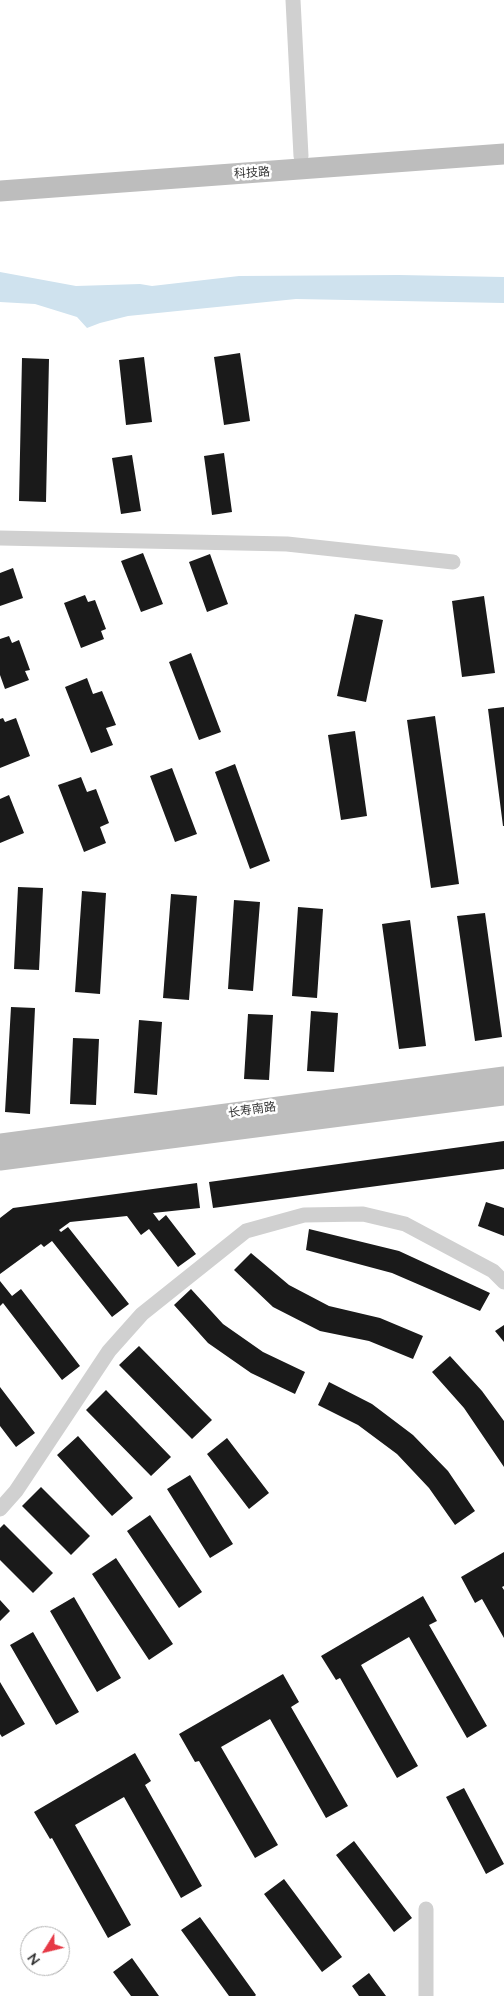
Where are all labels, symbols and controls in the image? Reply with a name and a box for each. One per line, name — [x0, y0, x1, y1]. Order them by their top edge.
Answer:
street label: 科技路 — [234, 165, 270, 181]
street label: 长寿南路 — [227, 1100, 277, 1120]
north arrow — [20, 1926, 70, 1976]
text: N — [23, 1950, 44, 1969]

